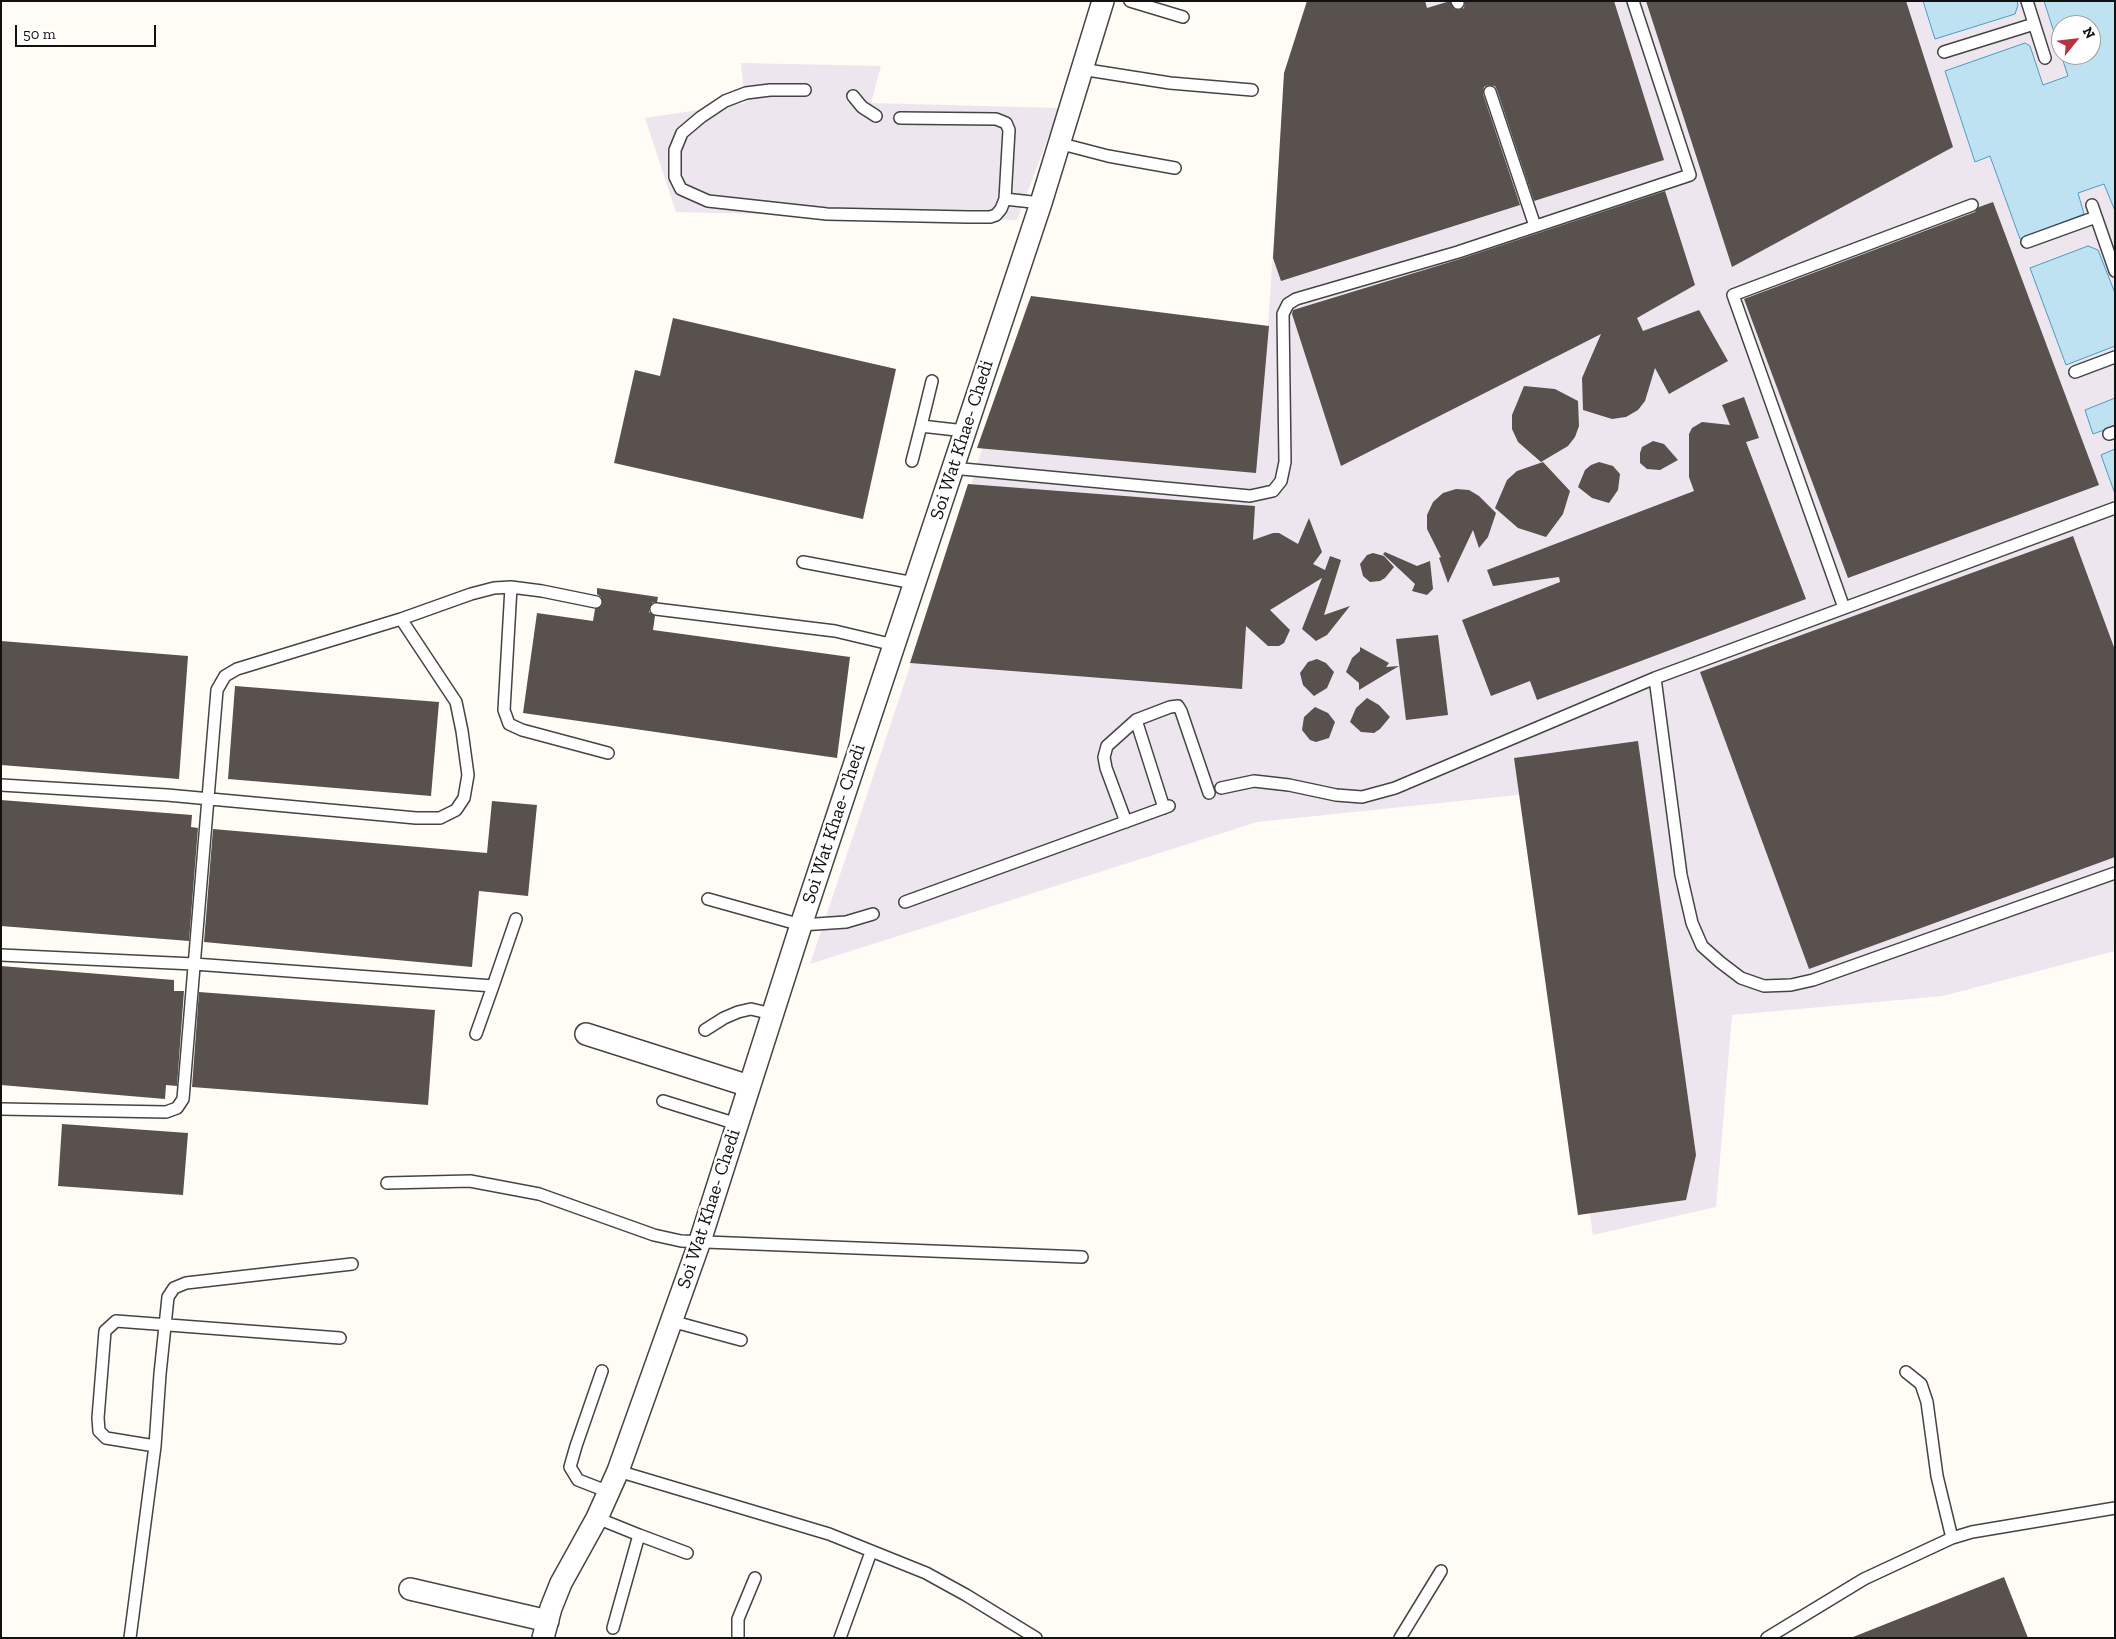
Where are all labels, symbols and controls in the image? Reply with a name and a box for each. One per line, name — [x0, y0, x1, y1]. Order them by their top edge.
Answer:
scale bar — [18, 15, 159, 47]
north arrow — [2051, 15, 2101, 65]
text: N — [2079, 24, 2099, 42]
text: 50 m — [23, 25, 56, 43]
street label: Soi Wat Khae- Chedi — [925, 357, 999, 523]
street label: Soi Wat Khae- Chedi — [797, 741, 871, 907]
street label: Soi Wat Khae- Chedi — [672, 1126, 746, 1292]

